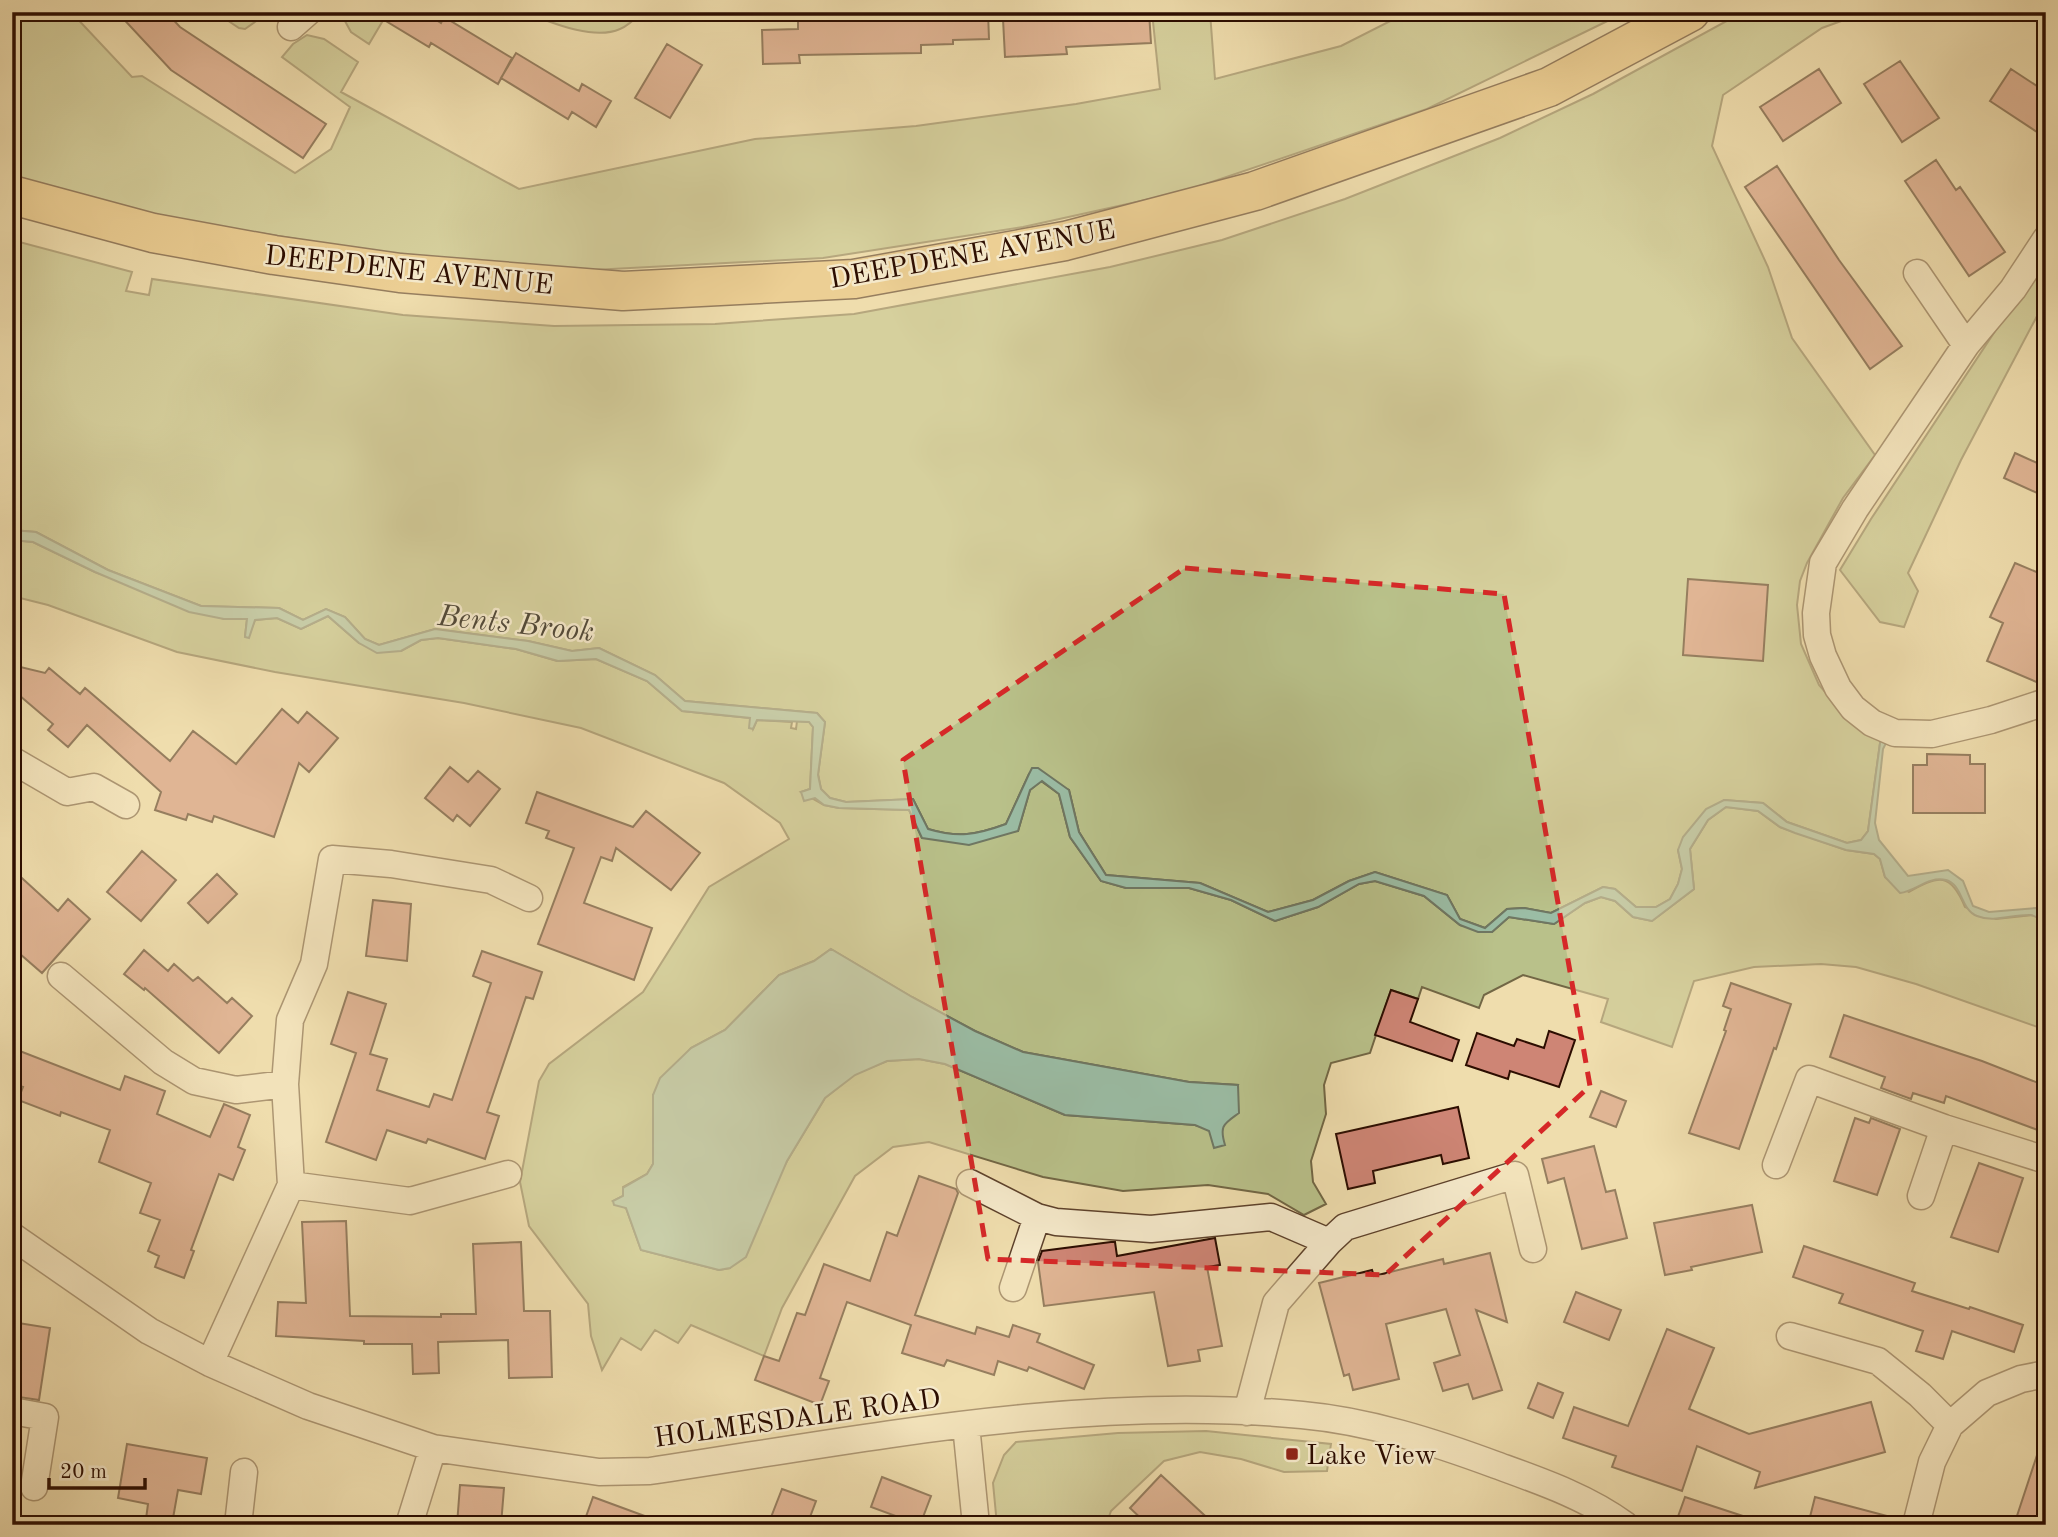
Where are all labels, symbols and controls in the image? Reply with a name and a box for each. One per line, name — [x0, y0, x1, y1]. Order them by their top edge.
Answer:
street label: DEEPDENE AVENUE — [827, 217, 1118, 295]
street label: DEEPDENE AVENUE — [263, 243, 554, 301]
water label: Bents Brook — [435, 602, 595, 648]
street label: HOLMESDALE ROAD — [652, 1386, 943, 1454]
place label: Lake View — [1306, 1443, 1437, 1471]
scale bar — [49, 1446, 145, 1490]
marker: Lake View — [1284, 1446, 1300, 1462]
text: 20 m — [60, 1462, 107, 1483]

